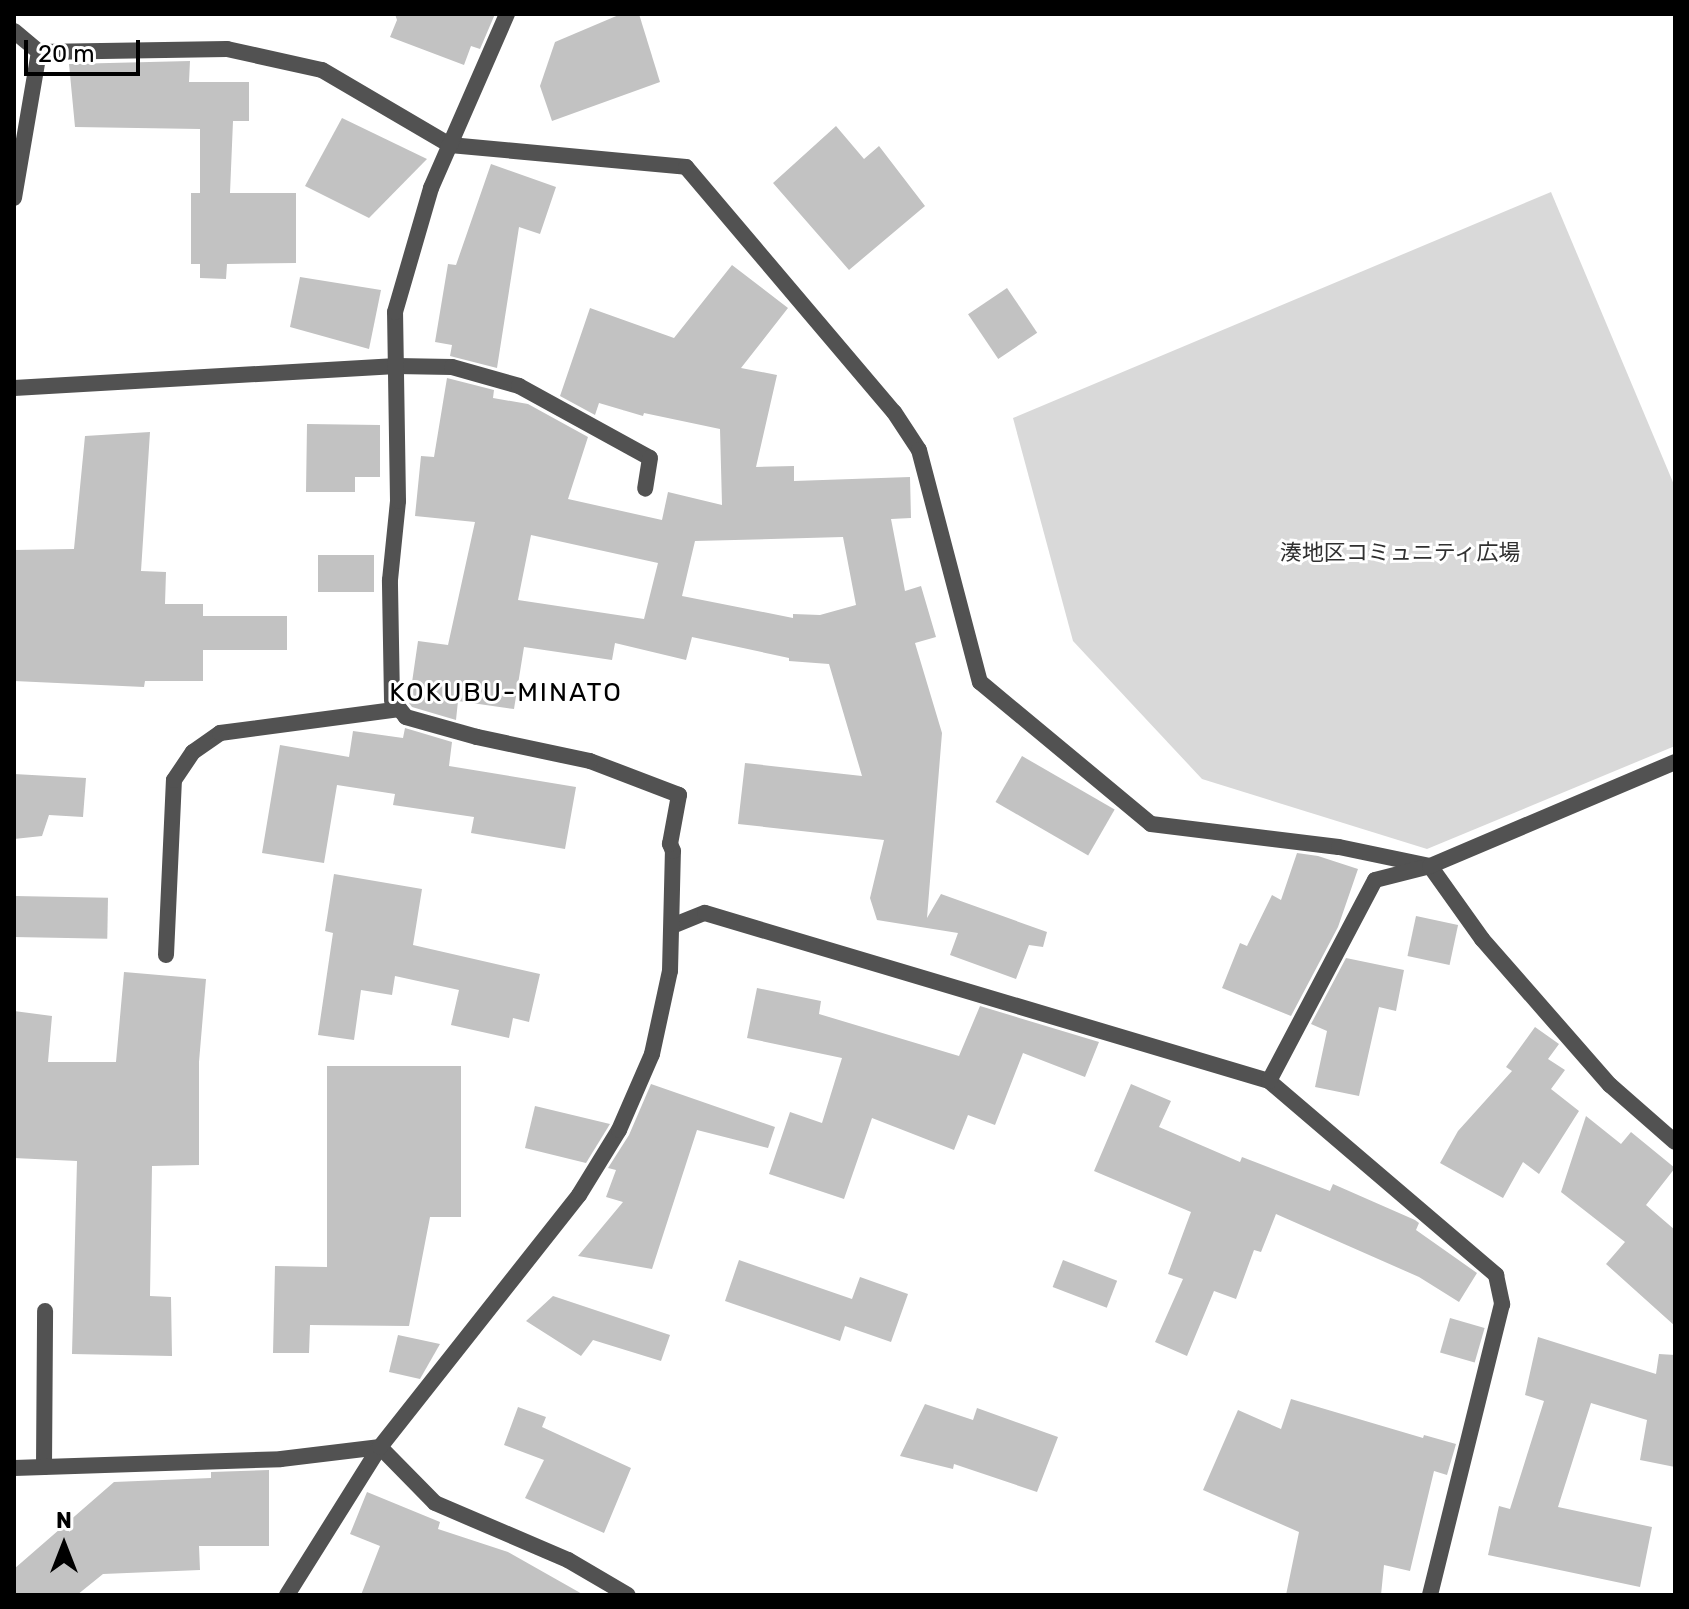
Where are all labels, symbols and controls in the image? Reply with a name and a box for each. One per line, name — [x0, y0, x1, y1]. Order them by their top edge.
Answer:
scale bar — [28, 24, 144, 74]
text: 20 m — [38, 40, 95, 68]
park label: 湊地区コミュニティ広場 — [1279, 540, 1521, 566]
district label: KOKUBU-MINATO — [389, 677, 623, 709]
north arrow — [24, 1505, 104, 1585]
text: N — [56, 1507, 72, 1534]

